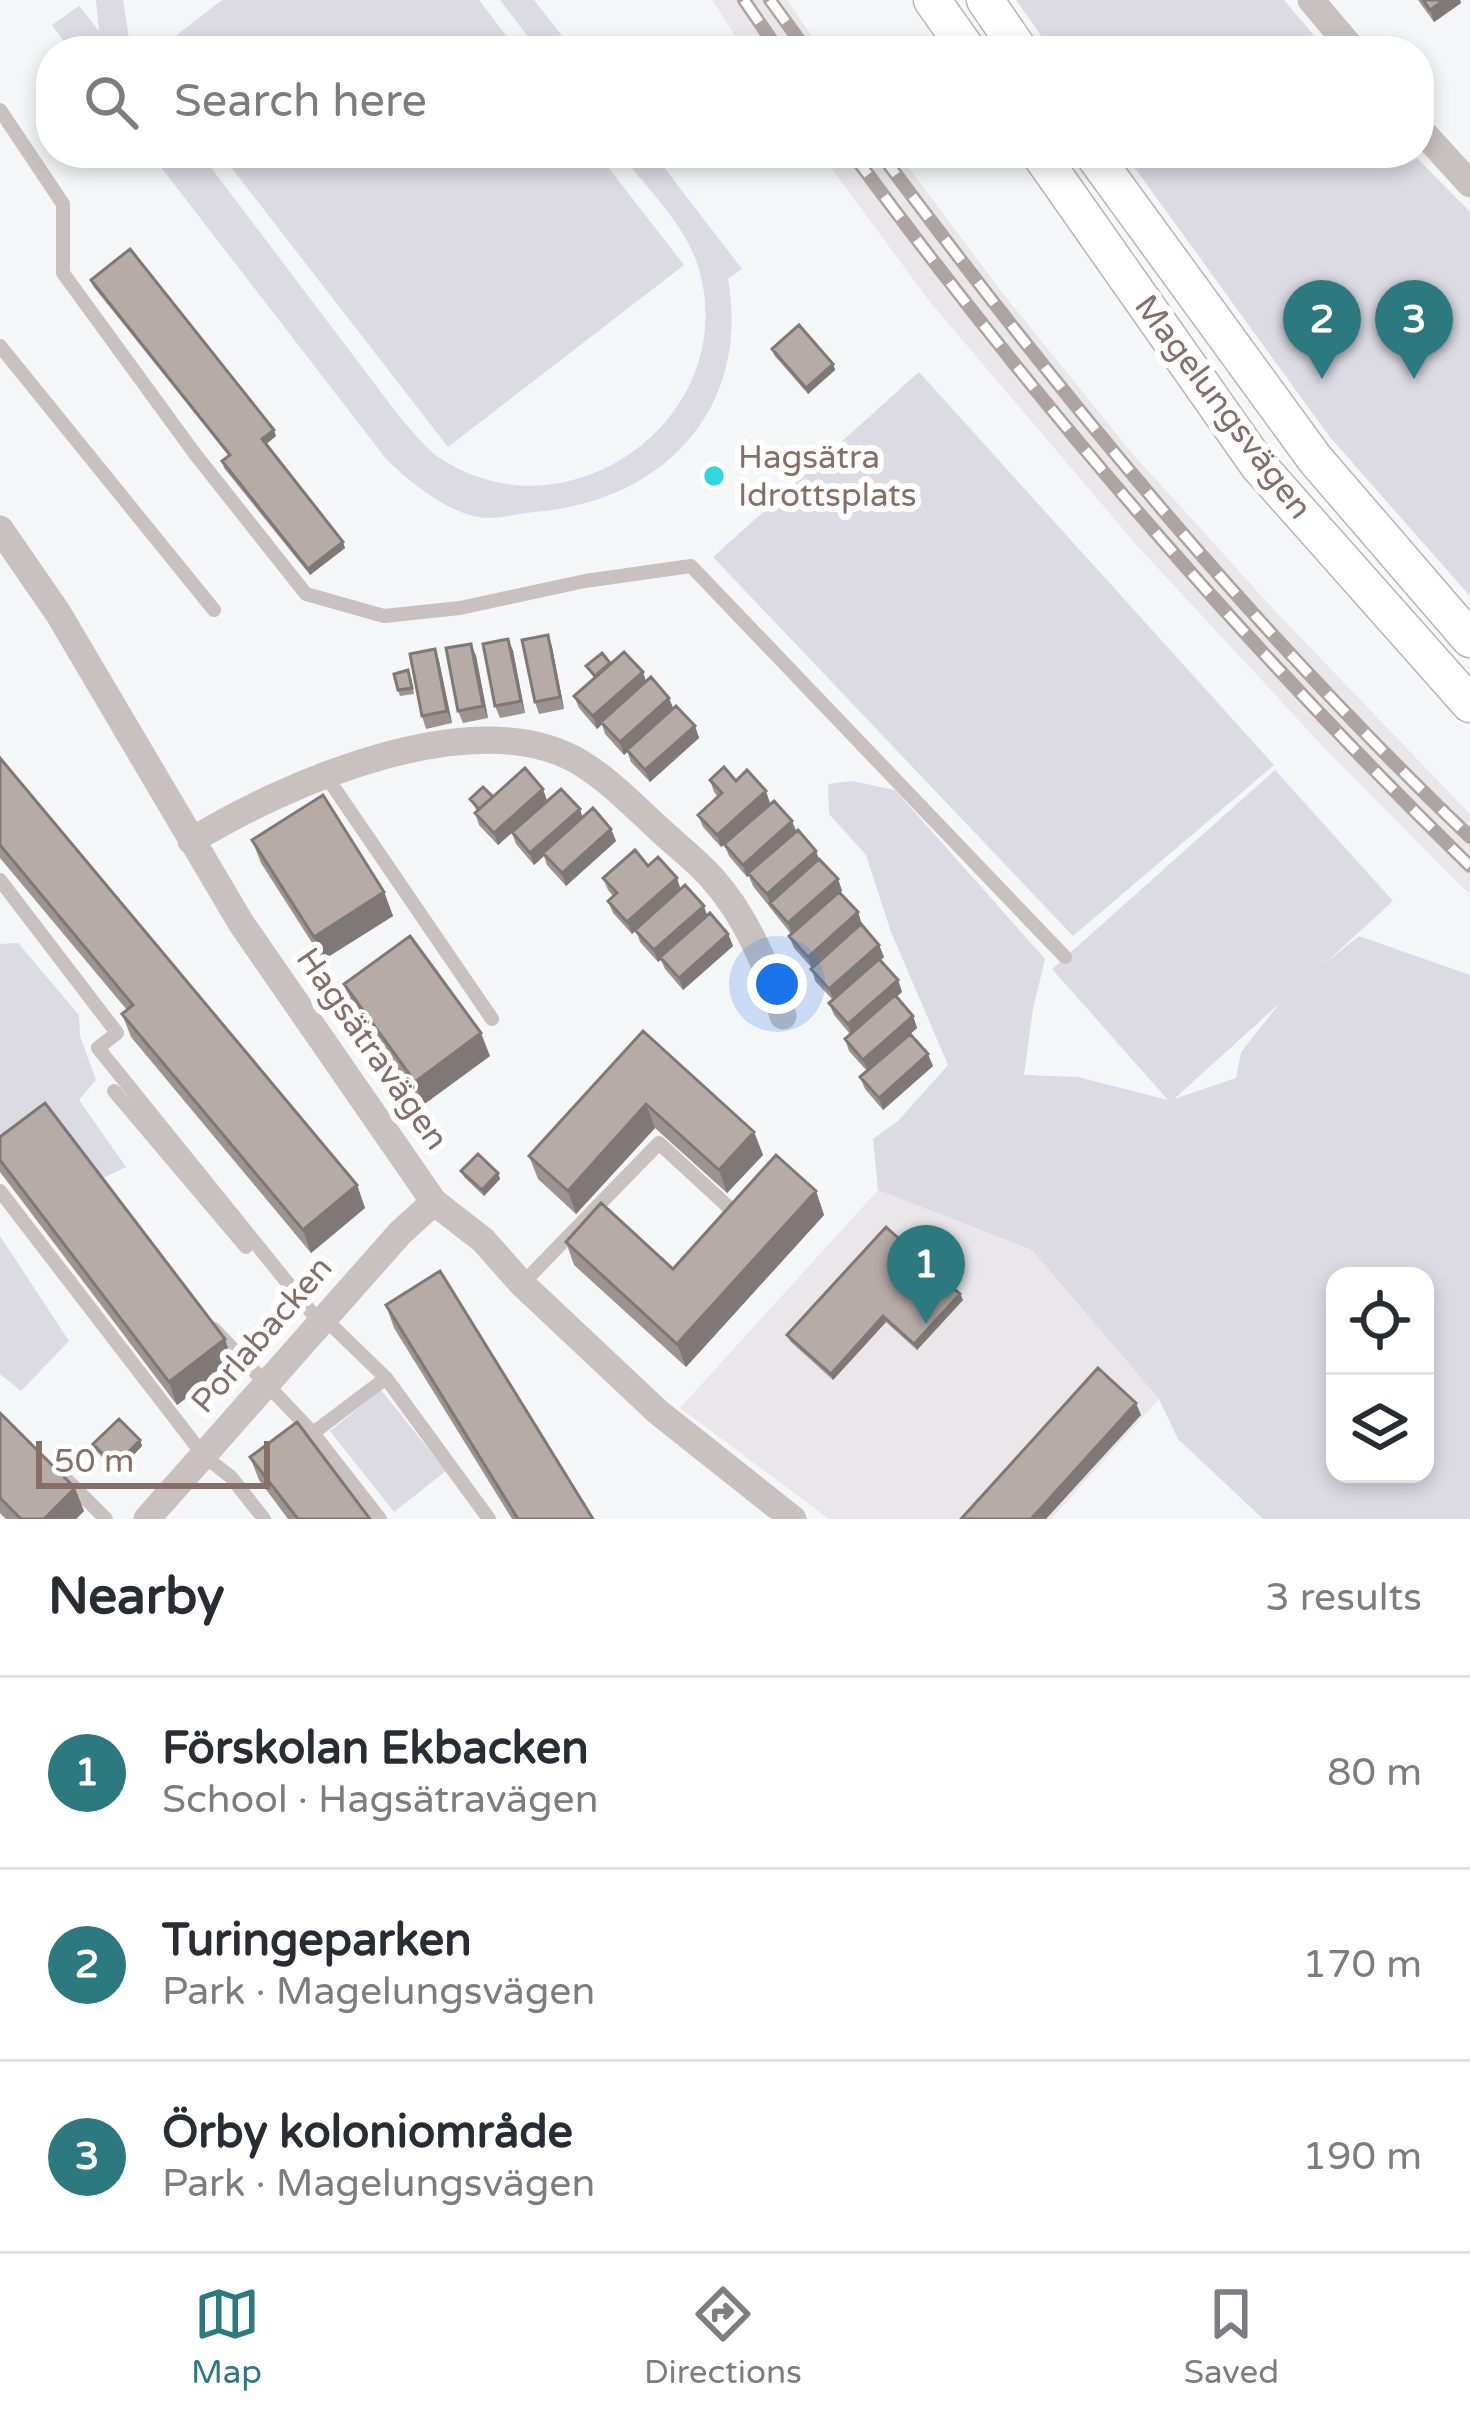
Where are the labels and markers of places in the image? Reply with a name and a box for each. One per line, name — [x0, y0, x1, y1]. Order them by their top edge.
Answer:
pin: 2 — [1283, 280, 1361, 379]
pin: 3 — [1375, 280, 1453, 379]
place label: Hagsätra Idrottsplats — [738, 438, 917, 515]
marker: Hagsätra Idrottsplats — [701, 463, 727, 489]
pin: 1 — [887, 1225, 965, 1324]

